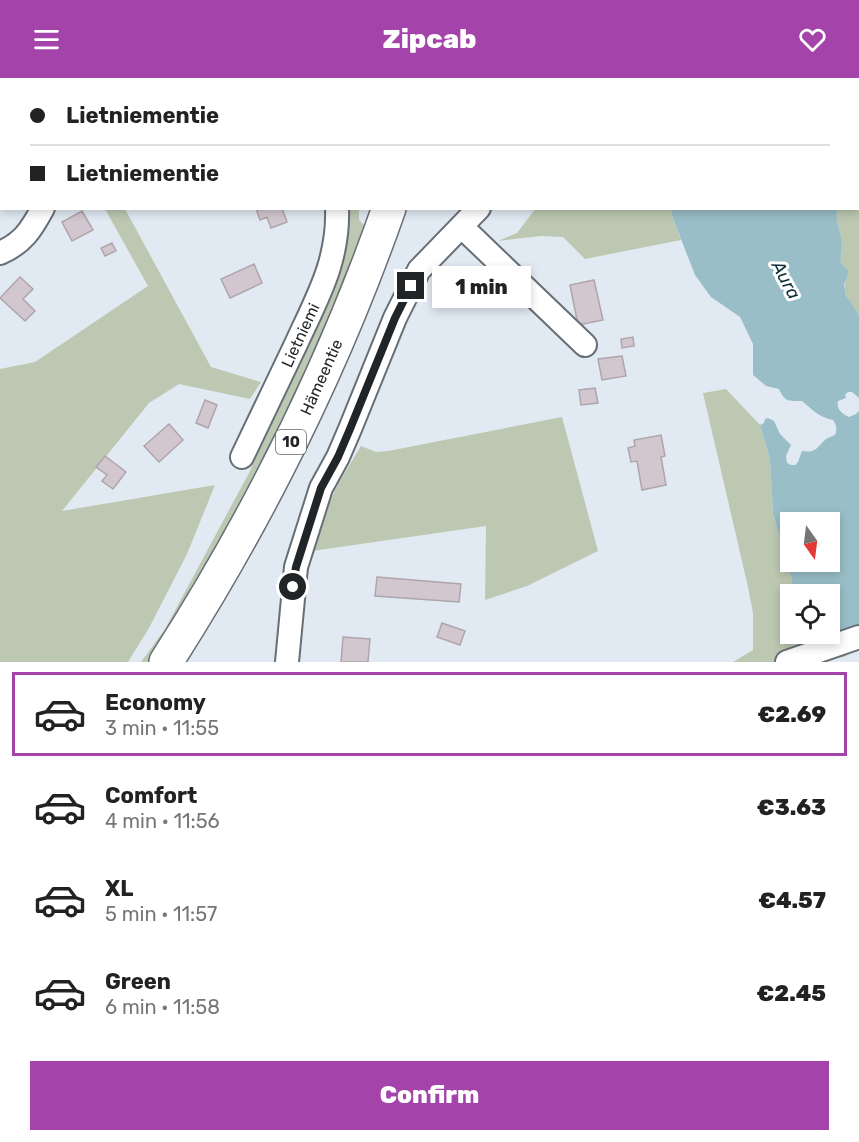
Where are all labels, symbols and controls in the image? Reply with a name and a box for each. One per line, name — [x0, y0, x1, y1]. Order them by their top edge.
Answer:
icon: menu — [30, 23, 63, 56]
text: Zipcab — [383, 23, 476, 55]
icon: heart — [796, 23, 829, 56]
text: Lietniementie — [66, 102, 219, 129]
text: Lietniementie — [66, 160, 219, 187]
water label: Aura — [766, 256, 805, 303]
callout: 1 min — [432, 265, 531, 307]
route end — [397, 272, 424, 299]
text: 1 min — [455, 275, 508, 299]
street label: Lietniemi — [277, 300, 324, 370]
street label: Hämeentie — [296, 336, 347, 418]
road number: 10 — [276, 430, 306, 454]
north arrow — [780, 512, 840, 572]
map controls — [780, 512, 840, 644]
route start — [279, 573, 306, 600]
button: locate — [780, 584, 840, 644]
icon: car — [33, 687, 87, 741]
text: Economy — [105, 689, 206, 716]
text: €2.69 — [758, 701, 826, 728]
text: 3 min · 11:55 — [105, 716, 219, 740]
icon: car — [33, 780, 87, 834]
text: Comfort — [105, 782, 197, 809]
text: €3.63 — [757, 794, 826, 821]
text: 4 min · 11:56 — [105, 809, 220, 833]
icon: car — [33, 873, 87, 927]
text: XL — [105, 875, 133, 902]
text: €4.57 — [758, 887, 826, 914]
text: 5 min · 11:57 — [105, 902, 217, 926]
icon: car — [33, 966, 87, 1020]
text: Green — [105, 968, 171, 995]
text: €2.45 — [757, 980, 826, 1007]
text: 6 min · 11:58 — [105, 995, 220, 1019]
button: Confirm — [30, 1061, 829, 1130]

